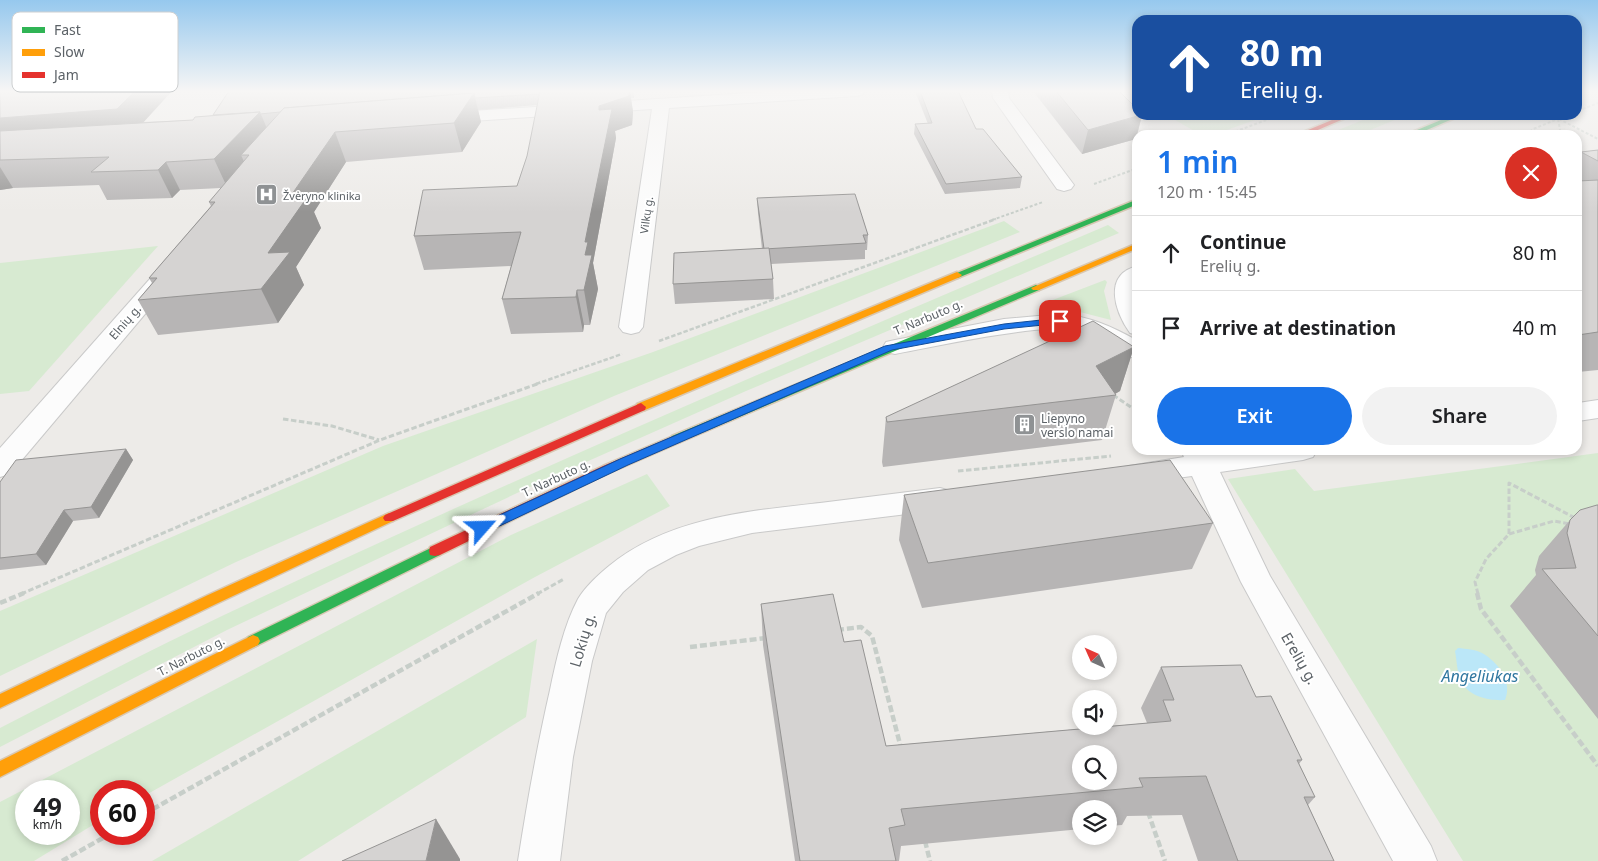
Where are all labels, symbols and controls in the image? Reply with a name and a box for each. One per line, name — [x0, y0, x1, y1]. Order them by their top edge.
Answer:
legend — [12, 12, 178, 92]
text: Fast — [54, 20, 81, 39]
text: 80 m — [1240, 29, 1323, 76]
icon: ahead — [1157, 35, 1222, 100]
text: Slow — [54, 42, 85, 61]
text: Jam — [52, 65, 79, 84]
text: Erelių g. — [1240, 74, 1323, 104]
text: 1 min — [1157, 141, 1238, 182]
button: close — [1505, 147, 1557, 199]
text: 120 m · 15:45 — [1157, 181, 1257, 203]
hospital icon: Žvėryno klinika — [255, 183, 279, 207]
place label: Žvėryno klinika — [283, 188, 361, 203]
street label: Vilkų g. — [636, 195, 656, 235]
text: Continue — [1200, 229, 1286, 255]
icon: ahead — [1157, 239, 1185, 267]
text: 80 m — [1513, 240, 1557, 266]
text: Erelių g. — [1200, 255, 1261, 277]
street label: T. Narbuto g. — [891, 295, 965, 339]
pin — [1039, 300, 1081, 342]
street label: Elnių g. — [105, 301, 145, 343]
icon: arrive — [1046, 307, 1074, 335]
icon: arrive — [1157, 314, 1185, 342]
text: Arrive at destination — [1200, 315, 1396, 341]
text: 40 m — [1513, 315, 1557, 341]
button: Exit — [1157, 387, 1352, 445]
button: Share — [1362, 387, 1557, 445]
place label: Liepyno verslo namai — [1041, 410, 1113, 441]
building icon: Liepyno verslo namai — [1013, 413, 1037, 437]
street label: T. Narbuto g. — [519, 455, 593, 501]
position arrow — [455, 501, 507, 553]
street label: Lokių g. — [564, 611, 600, 669]
street label: Erelių g. — [1277, 628, 1323, 688]
street label: T. Narbuto g. — [155, 632, 227, 680]
north arrow — [1072, 635, 1118, 680]
map controls — [1072, 635, 1117, 845]
water label: Angeliukas — [1441, 665, 1519, 687]
button: sound — [1072, 690, 1117, 735]
button: search — [1072, 745, 1117, 790]
speed limit sign: 60 — [90, 780, 155, 845]
text: 49 — [33, 789, 62, 823]
button: layers — [1072, 800, 1117, 845]
text: km/h — [33, 816, 62, 833]

